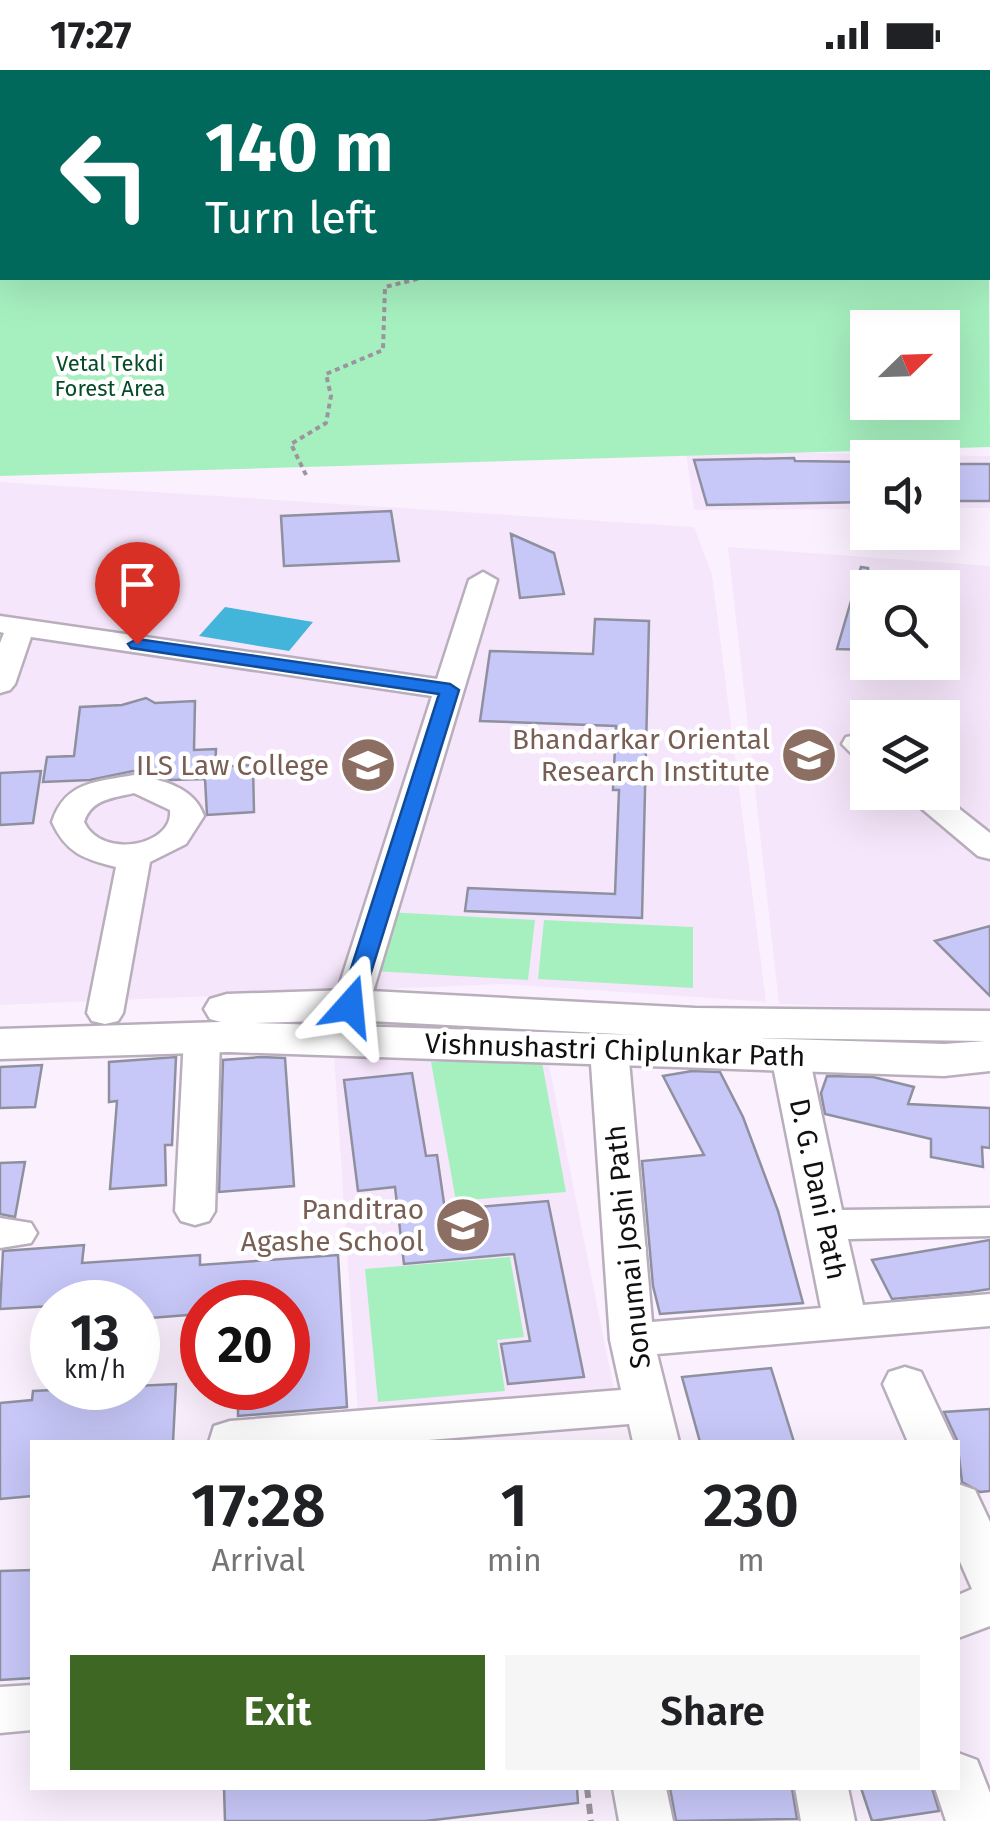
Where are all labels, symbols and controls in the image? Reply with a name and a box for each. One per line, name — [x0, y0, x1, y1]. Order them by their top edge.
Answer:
text: 17:27 — [50, 12, 132, 58]
text: 140 m — [205, 106, 394, 190]
icon: left — [40, 110, 170, 240]
text: Turn left — [205, 191, 377, 245]
north arrow — [850, 310, 960, 420]
map controls — [850, 310, 960, 810]
park label: Vetal Tekdi Forest Area — [55, 350, 165, 402]
button: sound — [850, 440, 960, 550]
pin — [95, 542, 180, 645]
icon: arrive — [110, 557, 165, 612]
button: search — [850, 570, 960, 680]
button: layers — [850, 700, 960, 810]
place label: Bhandarkar Oriental Research Institute — [512, 723, 770, 788]
school or university icon: Bhandarkar Oriental Research Institute — [779, 725, 839, 785]
school or university icon: ILS Law College — [338, 735, 398, 795]
place label: ILS Law College — [136, 749, 329, 782]
position arrow — [298, 954, 402, 1058]
street label: Vishnushastri Chiplunkar Path — [424, 1027, 806, 1073]
street label: D. G. Dani Path — [783, 1095, 853, 1283]
street label: Sonumai Joshi Path — [599, 1123, 657, 1371]
place label: Panditrao Agashe School — [241, 1193, 424, 1258]
school or university icon: Panditrao Agashe School — [433, 1195, 493, 1255]
speed limit sign: 20 — [180, 1280, 310, 1410]
text: 13 — [70, 1303, 120, 1363]
text: km/h — [64, 1355, 126, 1385]
text: 17:28 — [191, 1470, 326, 1542]
text: 1 — [501, 1470, 528, 1542]
text: 230 — [703, 1470, 799, 1542]
text: Arrival — [211, 1541, 305, 1579]
text: min — [487, 1541, 542, 1579]
text: m — [737, 1541, 765, 1579]
button: Exit — [70, 1655, 485, 1770]
button: Share — [505, 1655, 920, 1770]

